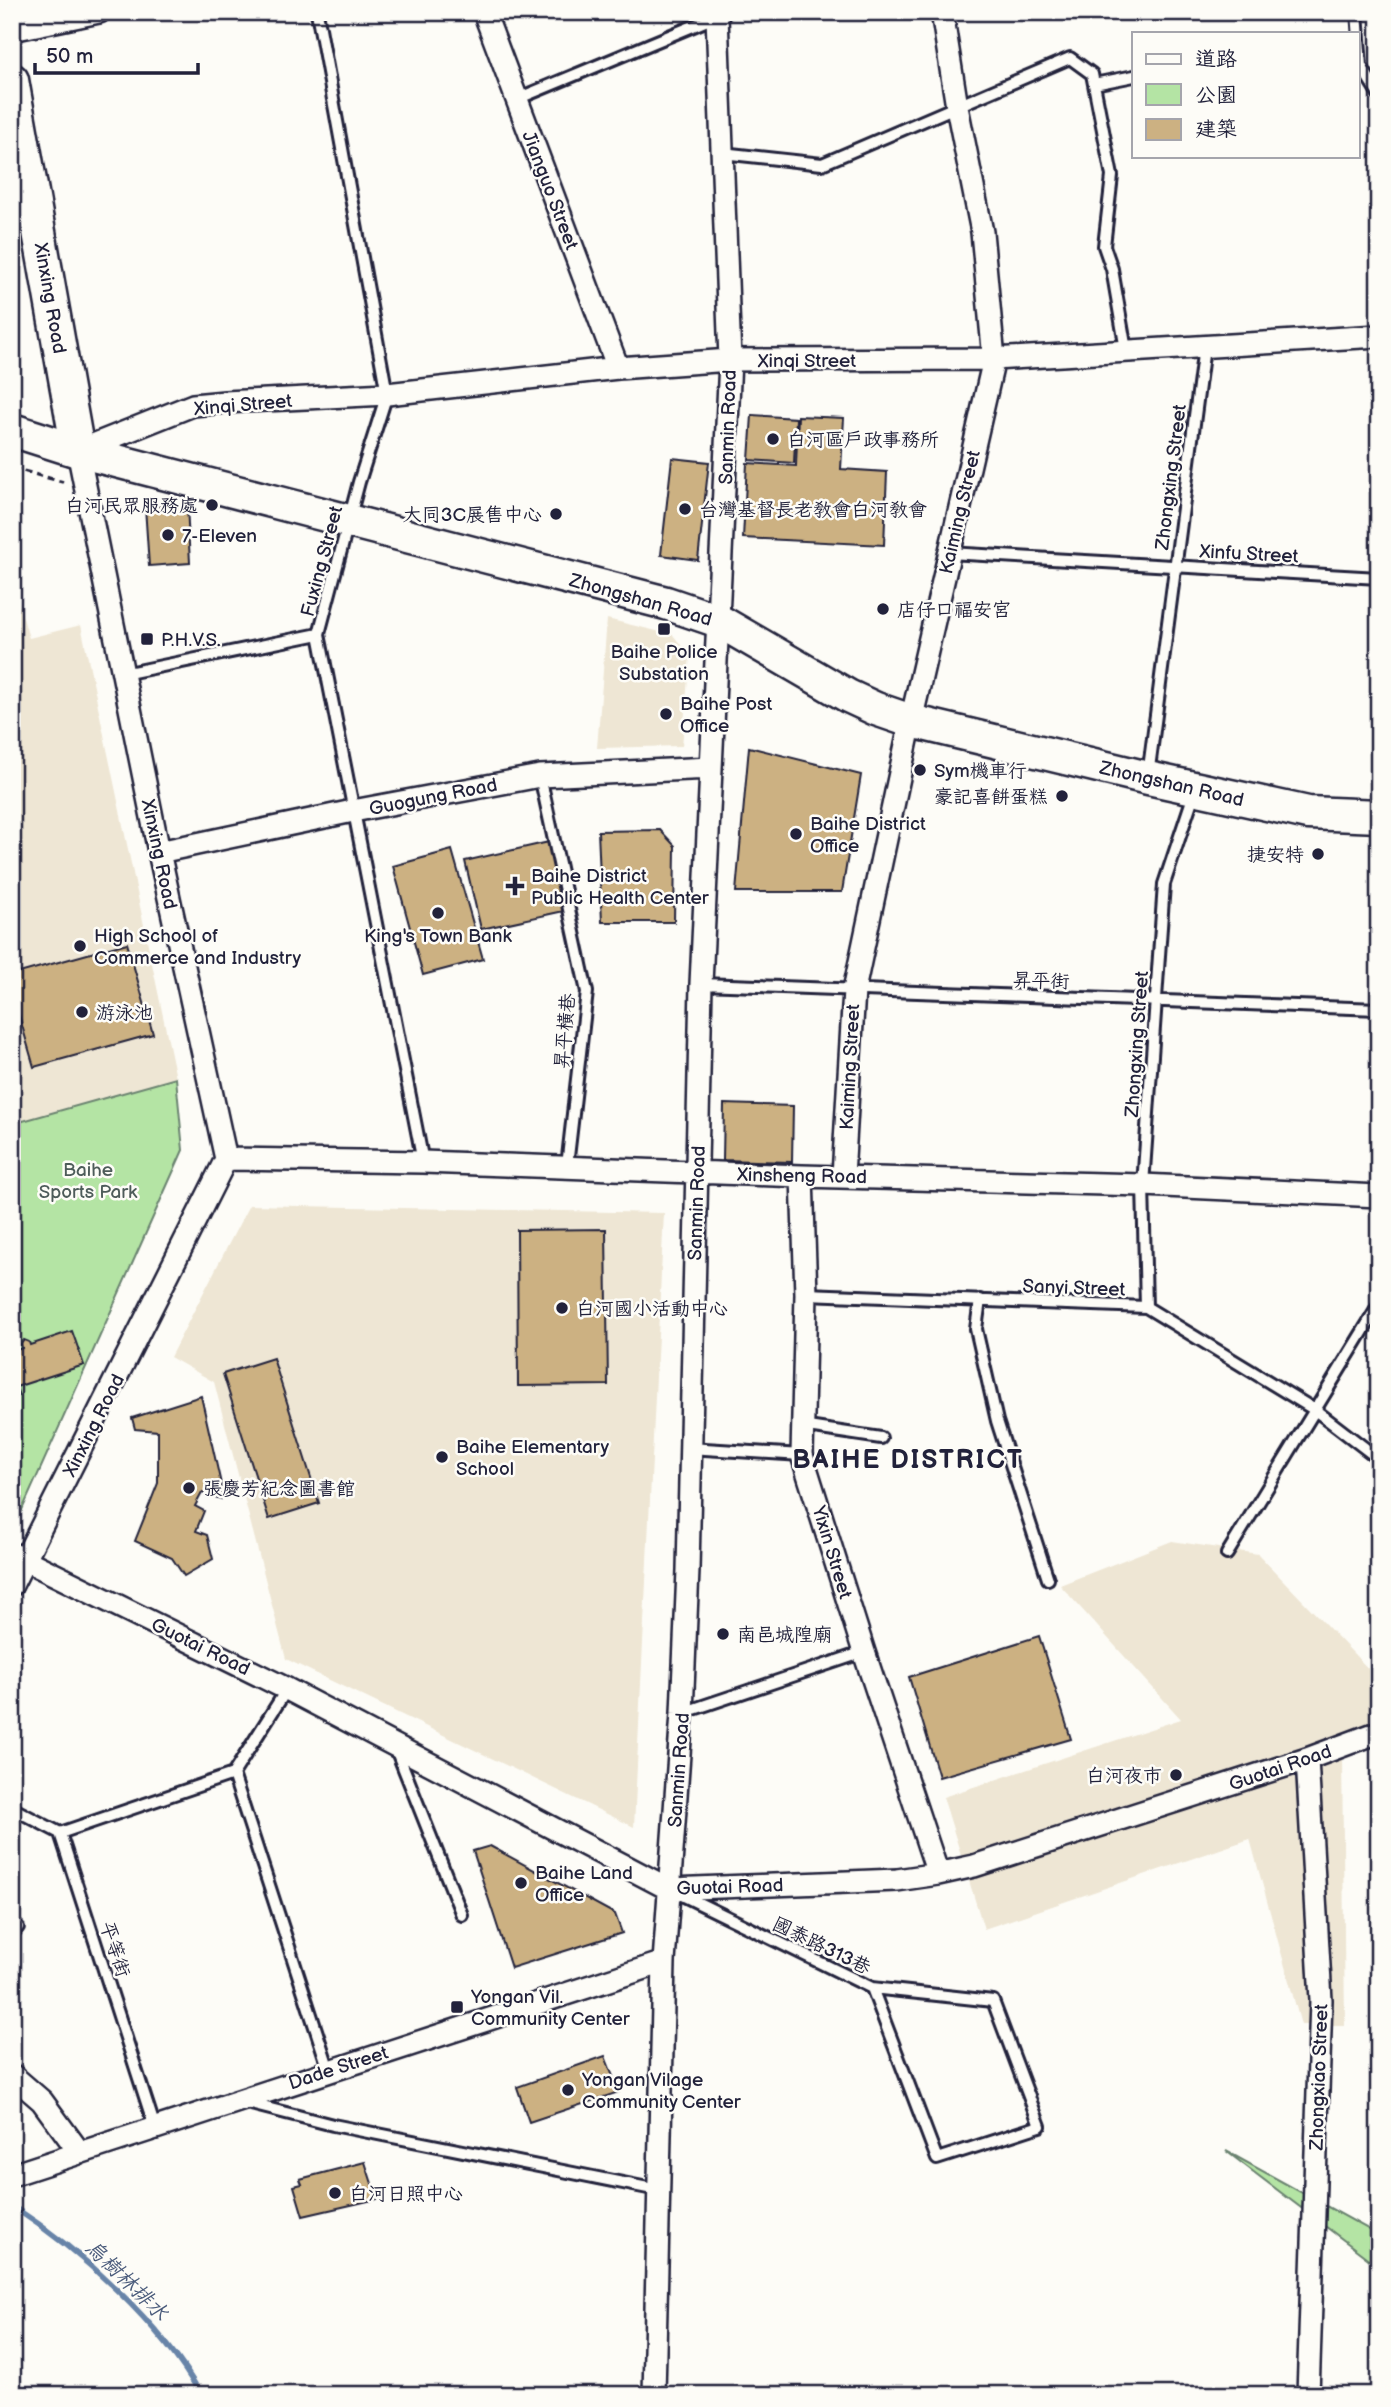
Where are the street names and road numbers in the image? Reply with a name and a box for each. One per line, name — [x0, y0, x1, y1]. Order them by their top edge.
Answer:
street label: Jianguo Street — [516, 128, 583, 253]
street label: Xinxing Road — [28, 240, 71, 355]
street label: Xinqi Street — [757, 350, 856, 373]
street label: Sanmin Road — [715, 369, 742, 485]
street label: Xinqi Street — [192, 390, 293, 421]
street label: Zhongxing Street — [1151, 403, 1192, 552]
street label: Kaiming Street — [935, 448, 986, 576]
street label: Fuxing Street — [297, 503, 348, 619]
street label: Xinfu Street — [1198, 540, 1299, 569]
street label: Zhongshan Road — [566, 569, 714, 632]
street label: Zhongshan Road — [1096, 756, 1246, 812]
street label: Guogung Road — [367, 774, 499, 821]
street label: Xinxing Road — [135, 796, 181, 911]
street label: 昇平街 — [1012, 969, 1070, 994]
street label: Zhongxing Street — [1121, 970, 1154, 1119]
street label: 昇平橫巷 — [551, 992, 580, 1070]
street label: Kaiming Street — [836, 1003, 865, 1131]
street label: Sanmin Road — [684, 1145, 711, 1261]
street label: Xinsheng Road — [736, 1164, 867, 1189]
street label: Sanyi Street — [1022, 1275, 1126, 1302]
street label: Xinxing Road — [58, 1371, 130, 1482]
street label: Yixin Street — [806, 1502, 857, 1602]
street label: Guotai Road — [147, 1614, 253, 1681]
street label: Sanmin Road — [664, 1712, 695, 1828]
street label: Guotai Road — [1226, 1740, 1335, 1797]
street label: Guotai Road — [676, 1874, 784, 1901]
street label: 國泰路313巷 — [768, 1913, 874, 1980]
street label: 平等街 — [95, 1919, 134, 1980]
street label: Zhongxiao Street — [1305, 2003, 1334, 2152]
street label: Dade Street — [286, 2041, 391, 2095]

